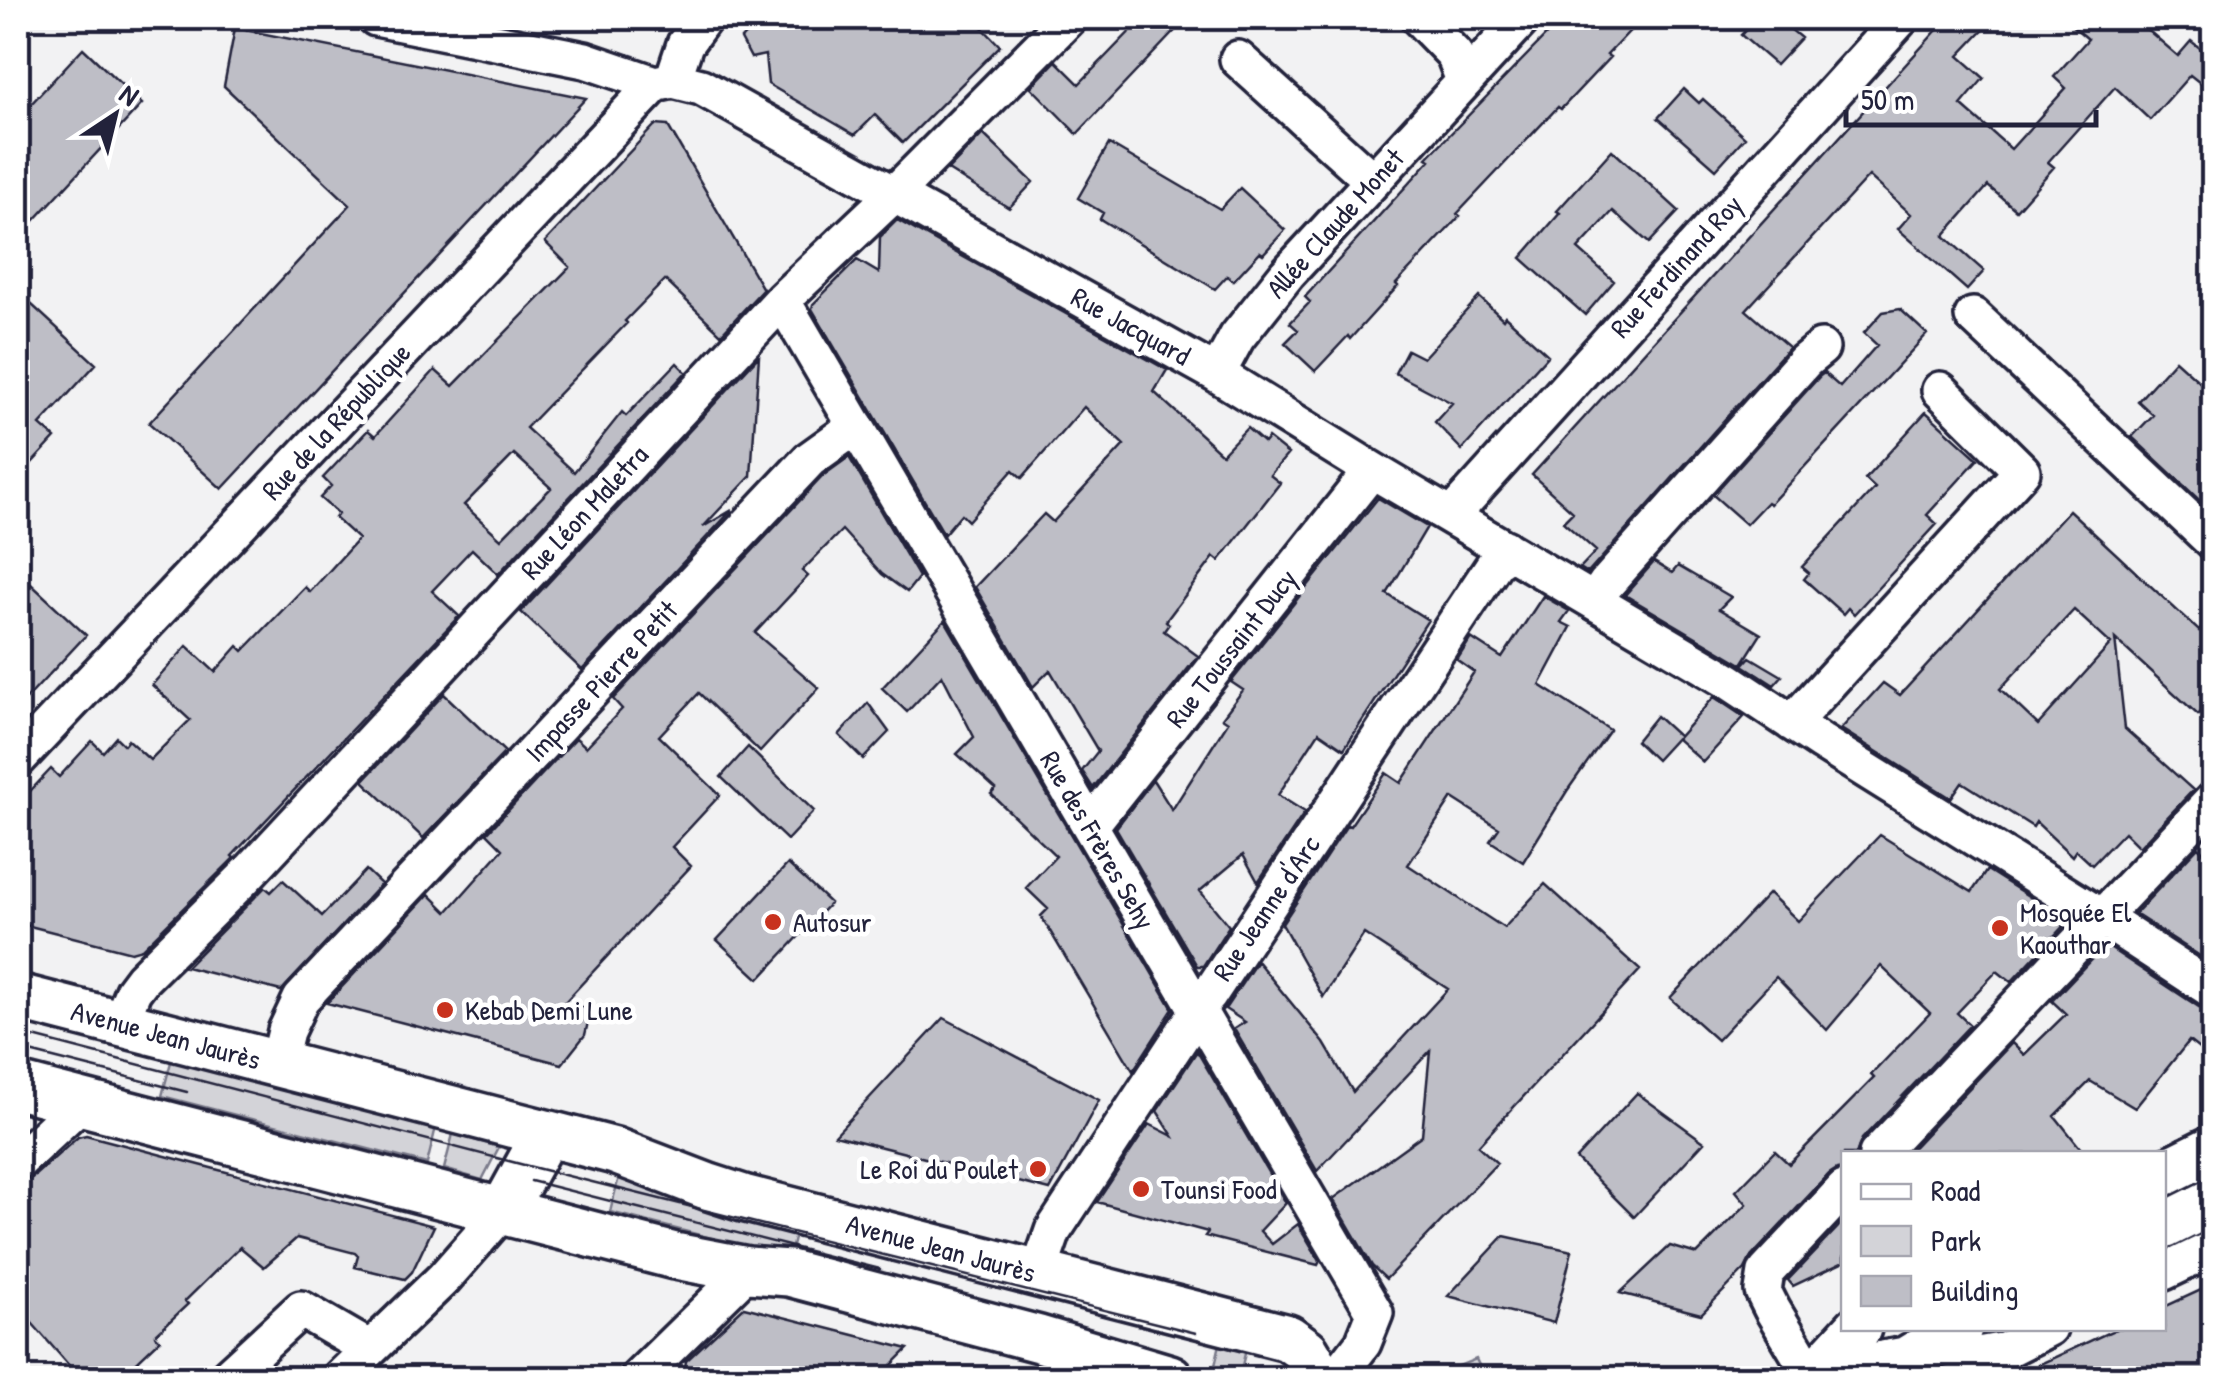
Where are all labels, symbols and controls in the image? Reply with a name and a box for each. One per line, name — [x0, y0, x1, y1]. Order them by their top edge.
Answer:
north arrow — [65, 65, 165, 165]
scale bar — [1846, 65, 2096, 127]
text: N — [112, 75, 146, 114]
text: 50 m — [1861, 79, 1914, 119]
street label: Allée Claude Monet — [1258, 140, 1413, 306]
street label: Rue Ferdinand Roy — [1601, 186, 1751, 346]
street label: Rue Jacquard — [1065, 278, 1197, 374]
street label: Rue de la République — [253, 334, 419, 508]
street label: Rue Léon Maletra — [512, 436, 656, 588]
street label: Rue Toussaint Ducy — [1157, 561, 1305, 735]
street label: Impasse Pierre Petit — [516, 592, 686, 770]
street label: Rue des Frères Sehy — [1032, 744, 1165, 936]
street label: Rue Jeanne d'Arc — [1203, 828, 1329, 988]
place label: Mosquée El Kaouthar — [2020, 893, 2132, 963]
place label: Autosur — [793, 903, 872, 941]
marker: Autosur — [762, 911, 784, 933]
marker: Mosquée El Kaouthar — [1989, 917, 2011, 939]
place label: Kebab Demi Lune — [465, 991, 633, 1029]
street label: Avenue Jean Jaurès — [67, 992, 265, 1078]
marker: Kebab Demi Lune — [434, 999, 456, 1021]
place label: Le Roi du Poulet — [861, 1150, 1018, 1188]
legend — [1841, 1151, 2166, 1331]
marker: Le Roi du Poulet — [1027, 1158, 1049, 1180]
place label: Tounsi Food — [1161, 1170, 1277, 1208]
text: Road — [1931, 1170, 1980, 1210]
marker: Tounsi Food — [1130, 1178, 1152, 1200]
street label: Avenue Jean Jaurès — [842, 1205, 1040, 1291]
text: Park — [1931, 1220, 1981, 1260]
text: Building — [1931, 1270, 2018, 1310]

